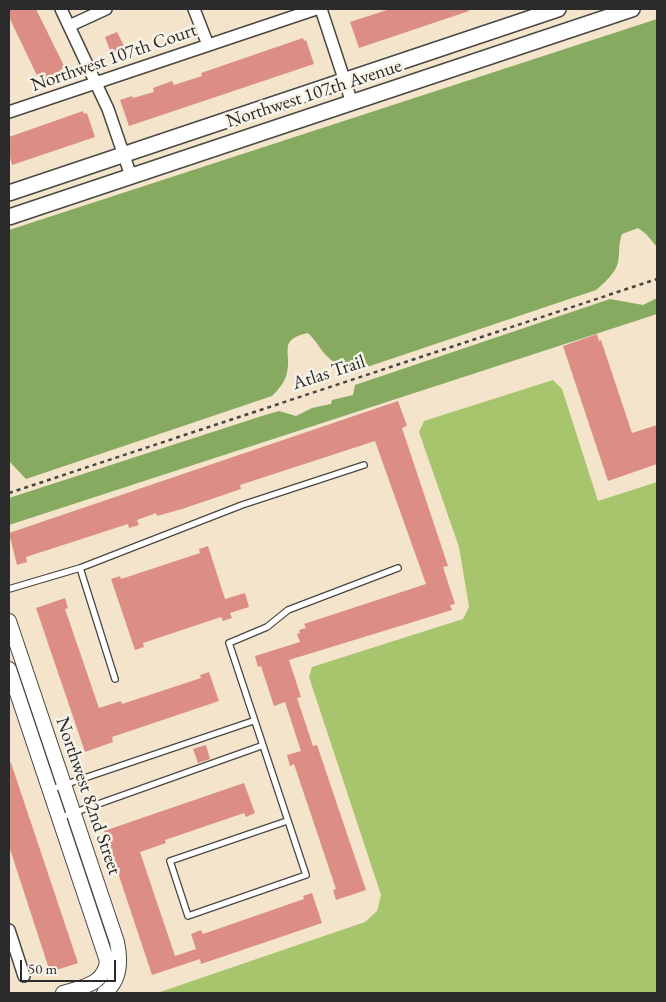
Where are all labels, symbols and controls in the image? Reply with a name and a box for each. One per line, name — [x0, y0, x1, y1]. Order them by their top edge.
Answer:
street label: Northwest 107th Court — [28, 19, 200, 97]
street label: Northwest 107th Avenue — [223, 55, 405, 133]
street label: Atlas Trail — [290, 351, 368, 395]
street label: Northwest 82nd Street — [50, 714, 126, 878]
scale bar — [22, 950, 119, 982]
text: 50 m — [28, 959, 57, 978]

